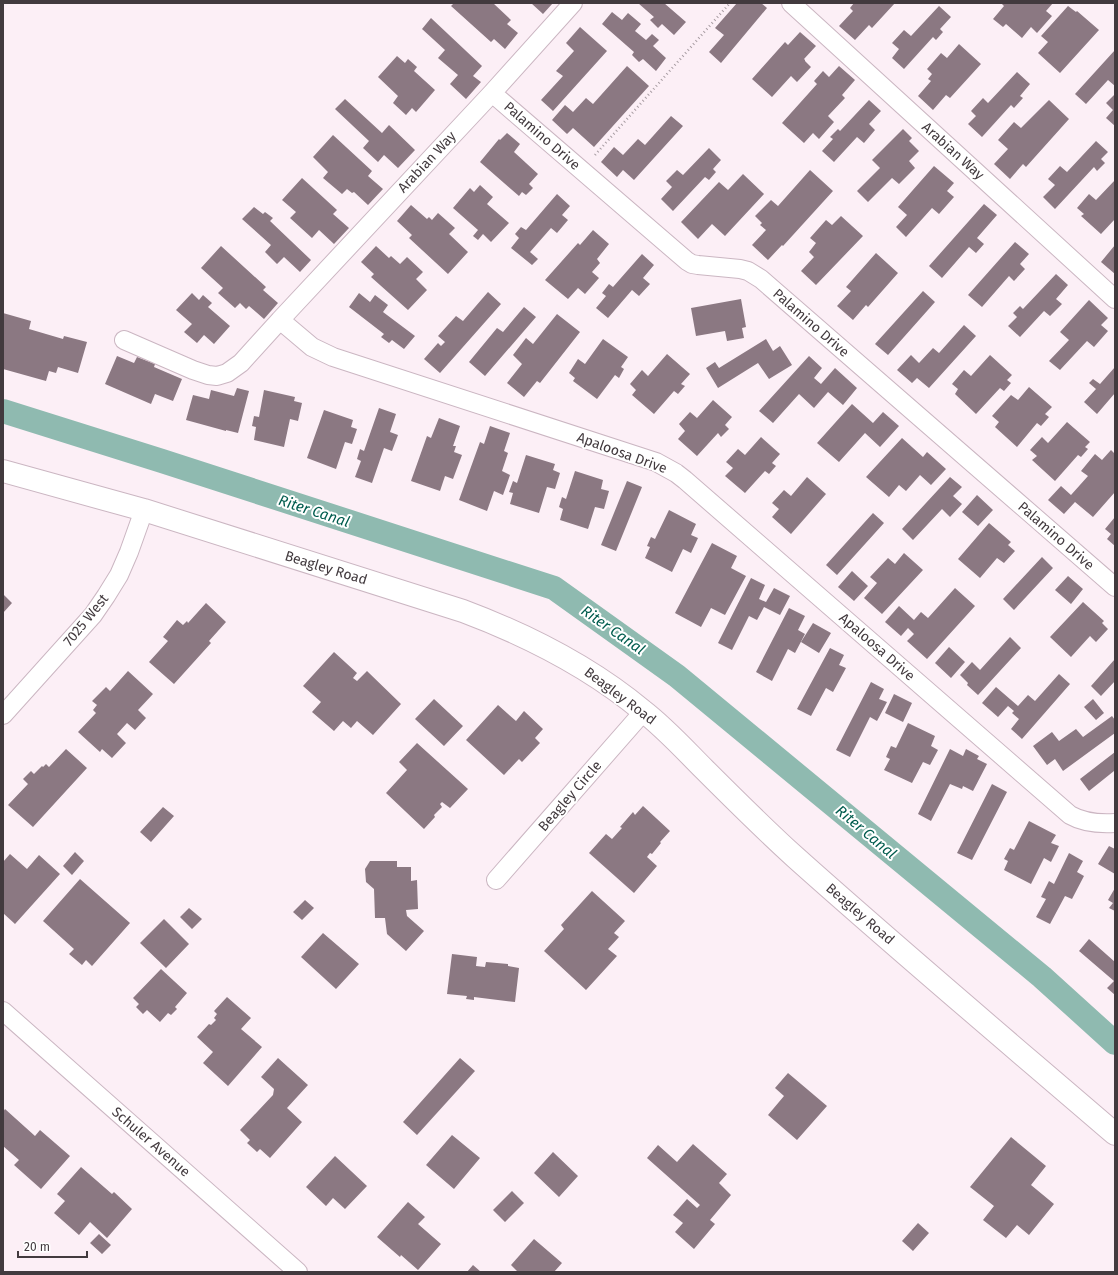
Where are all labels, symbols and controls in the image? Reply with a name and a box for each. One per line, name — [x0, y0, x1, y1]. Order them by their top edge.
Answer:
street label: Palamino Drive — [500, 98, 584, 174]
street label: Arabian Way — [918, 119, 988, 183]
street label: Arabian Way — [394, 128, 460, 196]
street label: Palamino Drive — [769, 285, 853, 361]
street label: Apaloosa Drive — [575, 429, 669, 477]
water label: Riter Canal — [276, 491, 352, 531]
street label: Palamino Drive — [1014, 498, 1098, 574]
street label: Beagley Road — [283, 547, 369, 589]
street label: 7025 West — [60, 590, 113, 649]
water label: Riter Canal — [578, 601, 648, 659]
street label: Apaloosa Drive — [836, 610, 918, 684]
street label: Beagley Road — [581, 664, 659, 728]
street label: Beagley Circle — [535, 757, 605, 835]
water label: Riter Canal — [832, 801, 900, 863]
street label: Beagley Road — [822, 880, 898, 948]
street label: Schuler Avenue — [108, 1103, 194, 1181]
scale bar — [18, 1233, 87, 1259]
text: 20 m — [24, 1240, 50, 1254]

